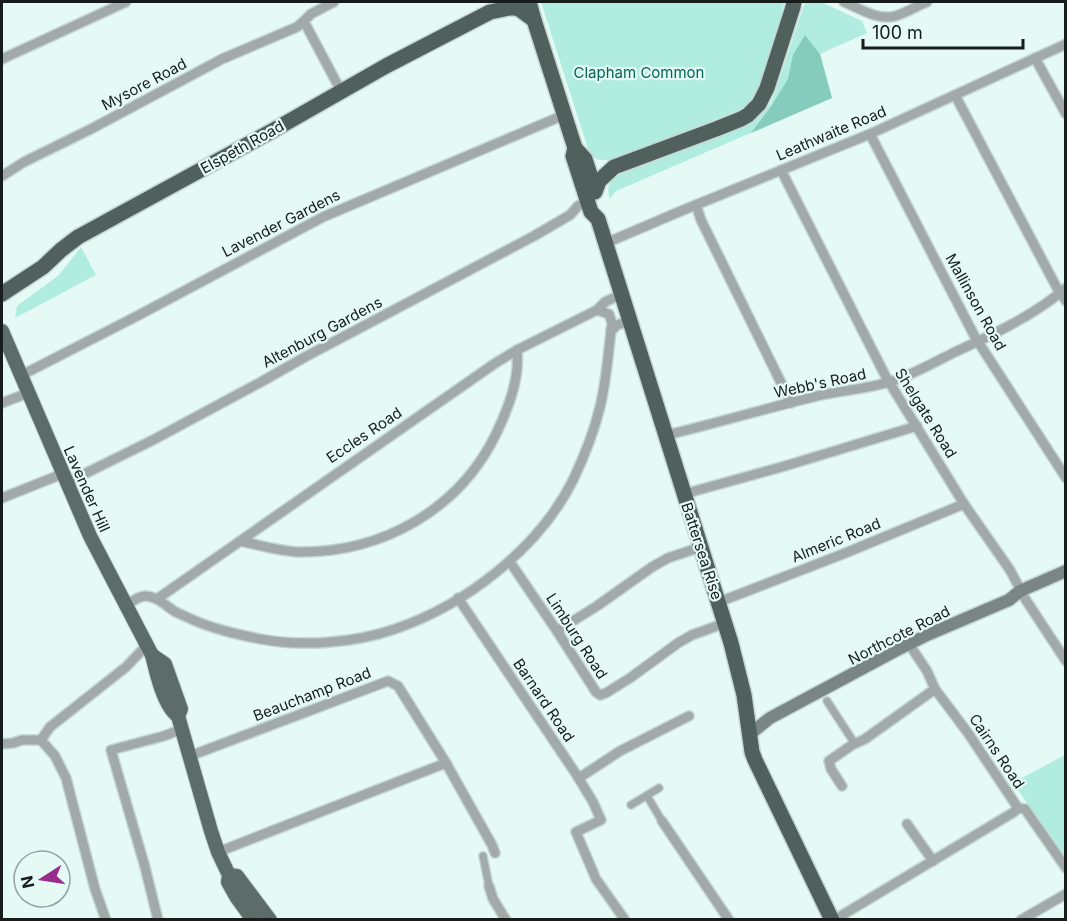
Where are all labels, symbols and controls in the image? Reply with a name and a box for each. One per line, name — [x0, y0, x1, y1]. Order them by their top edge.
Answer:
scale bar — [863, 12, 1024, 50]
text: 100 m — [872, 22, 923, 43]
street label: Mysore Road — [98, 54, 190, 114]
park label: Clapham Common — [574, 63, 704, 82]
street label: Leathwaite Road — [773, 101, 889, 165]
street label: Elspeth Road — [197, 116, 287, 178]
street label: Lavender Gardens — [219, 185, 343, 261]
street label: Mallinson Road — [942, 250, 1010, 354]
street label: Altenburg Gardens — [259, 292, 385, 372]
street label: Webb's Road — [772, 364, 868, 402]
street label: Shelgate Road — [891, 365, 961, 461]
street label: Eccles Road — [323, 403, 405, 467]
street label: Lavender Hill — [60, 443, 114, 535]
street label: Battersea Rise — [677, 500, 727, 602]
street label: Almeric Road — [789, 514, 883, 566]
street label: Limburg Road — [542, 590, 612, 682]
street label: Northcote Road — [845, 601, 953, 669]
street label: Barnard Road — [509, 655, 579, 745]
street label: Beauchamp Road — [250, 663, 374, 725]
street label: Cairns Road — [965, 710, 1029, 792]
north arrow — [12, 849, 72, 909]
text: N — [16, 874, 38, 890]

